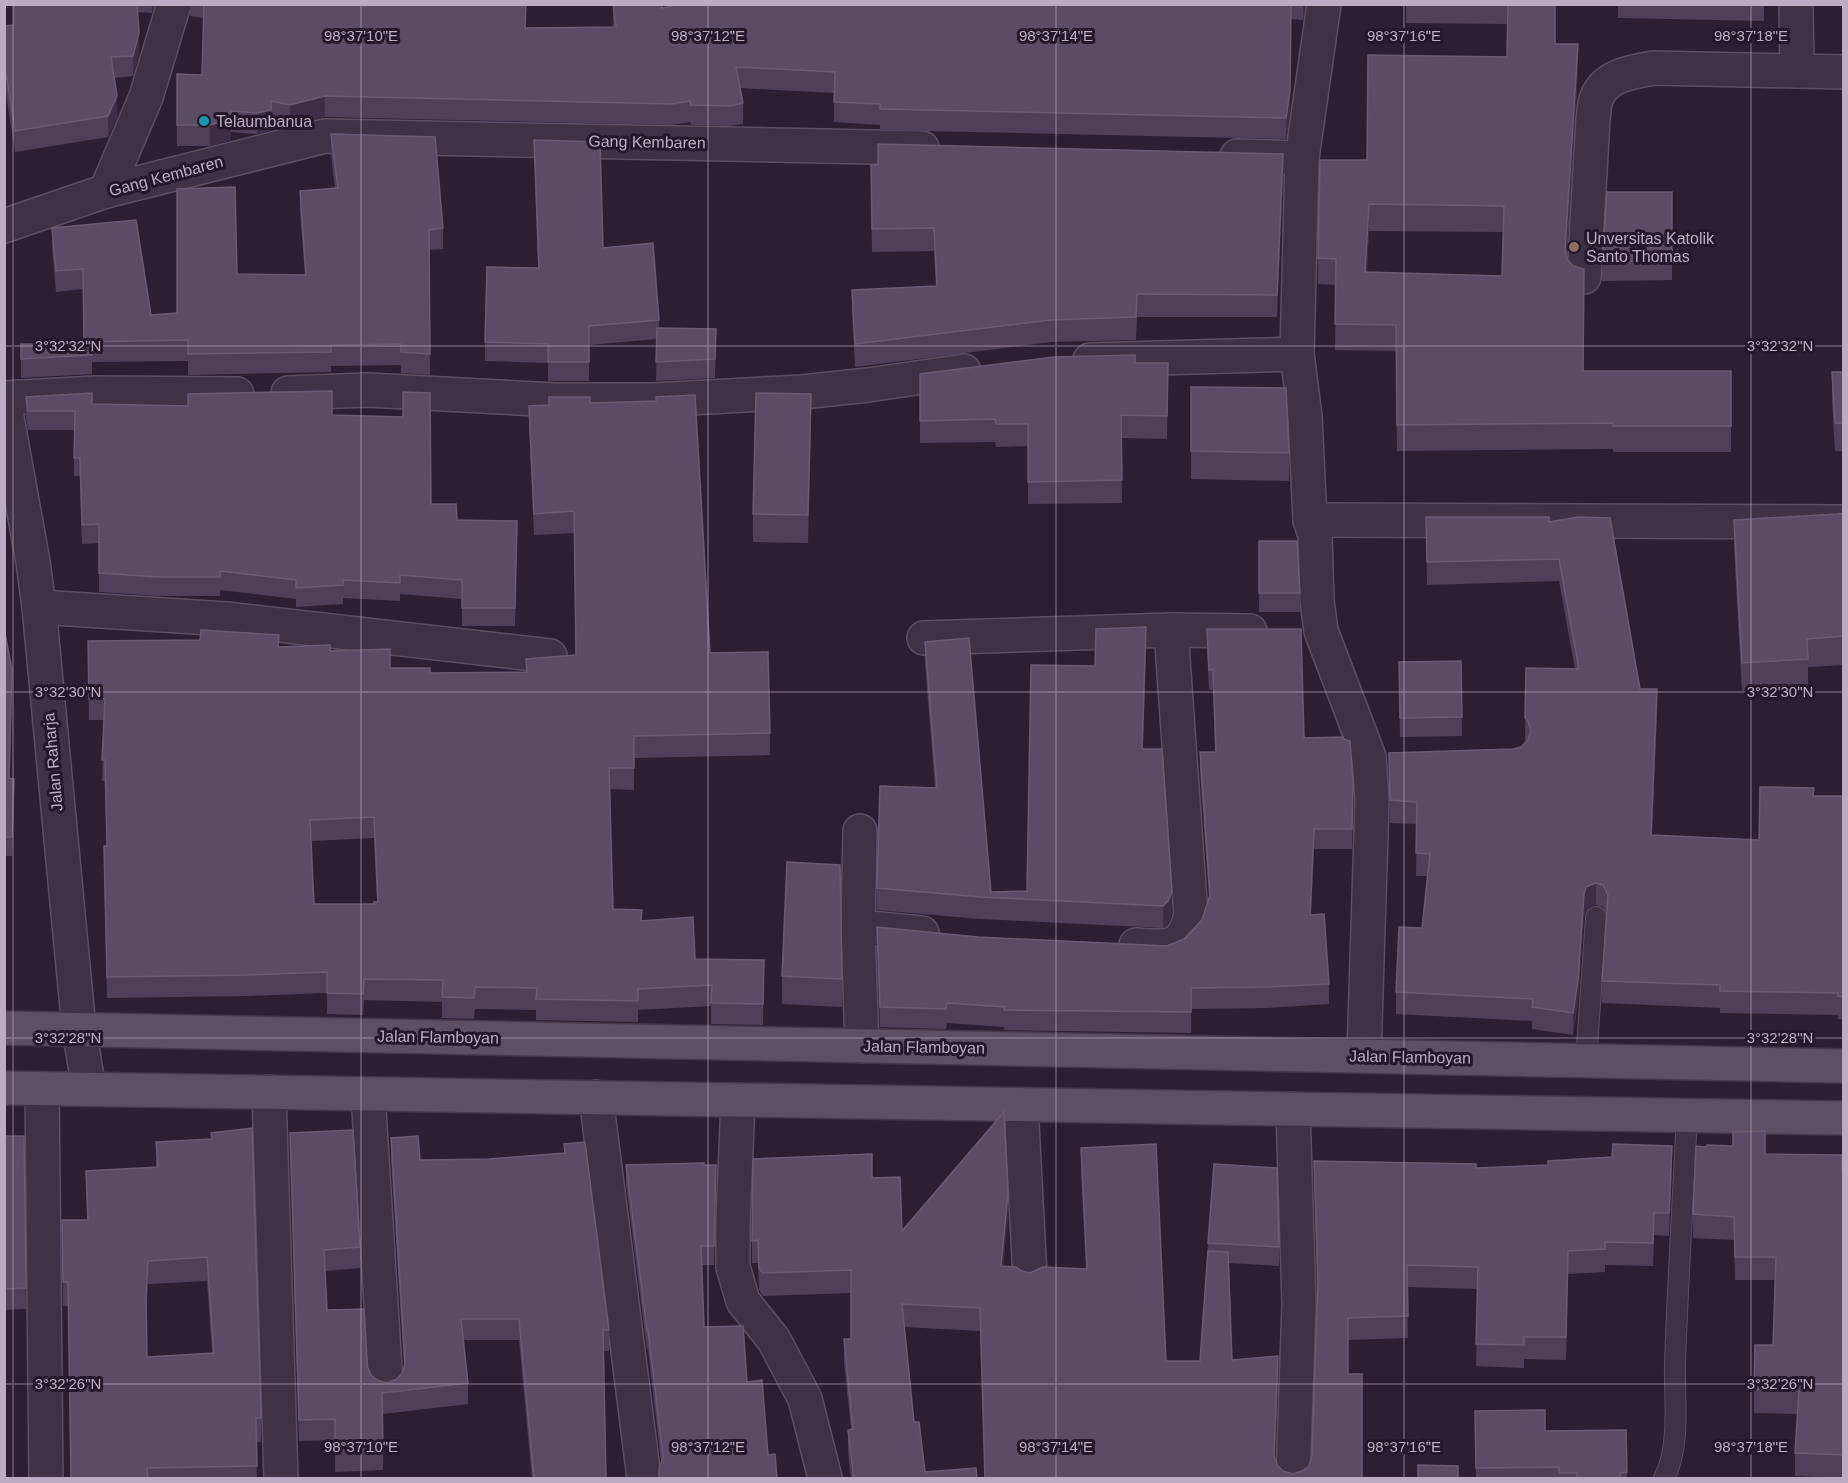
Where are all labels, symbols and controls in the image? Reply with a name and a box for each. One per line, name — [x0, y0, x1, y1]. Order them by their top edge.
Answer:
text: 98°37'10"E — [324, 27, 398, 44]
text: 98°37'12"E — [671, 27, 745, 44]
text: 98°37'14"E — [1019, 27, 1093, 44]
text: 98°37'16"E — [1367, 27, 1441, 44]
text: 98°37'18"E — [1714, 27, 1788, 44]
place label: Telaumbanua — [216, 113, 312, 130]
marker: Telaumbanua — [197, 114, 211, 128]
street label: Gang Kembaren — [588, 132, 706, 152]
street label: Gang Kembaren — [107, 153, 225, 199]
place label: Unversitas Katolik Santo Thomas — [1586, 230, 1715, 265]
marker: Unversitas Katolik Santo Thomas — [1567, 240, 1581, 254]
text: 3°32'32"N — [35, 337, 101, 354]
text: 3°32'32"N — [1747, 337, 1813, 354]
text: 3°32'30"N — [35, 683, 101, 700]
text: 3°32'30"N — [1747, 683, 1813, 700]
street label: Jalan Raharja — [40, 712, 66, 812]
street label: Jalan Flamboyan — [377, 1027, 499, 1047]
text: 3°32'28"N — [35, 1029, 101, 1046]
text: 3°32'28"N — [1747, 1029, 1813, 1046]
street label: Jalan Flamboyan — [863, 1037, 985, 1057]
street label: Jalan Flamboyan — [1349, 1047, 1471, 1067]
text: 3°32'26"N — [35, 1375, 101, 1392]
text: 3°32'26"N — [1747, 1375, 1813, 1392]
text: 98°37'10"E — [324, 1438, 398, 1455]
text: 98°37'12"E — [671, 1438, 745, 1455]
text: 98°37'14"E — [1019, 1438, 1093, 1455]
text: 98°37'16"E — [1367, 1438, 1441, 1455]
text: 98°37'18"E — [1714, 1438, 1788, 1455]

